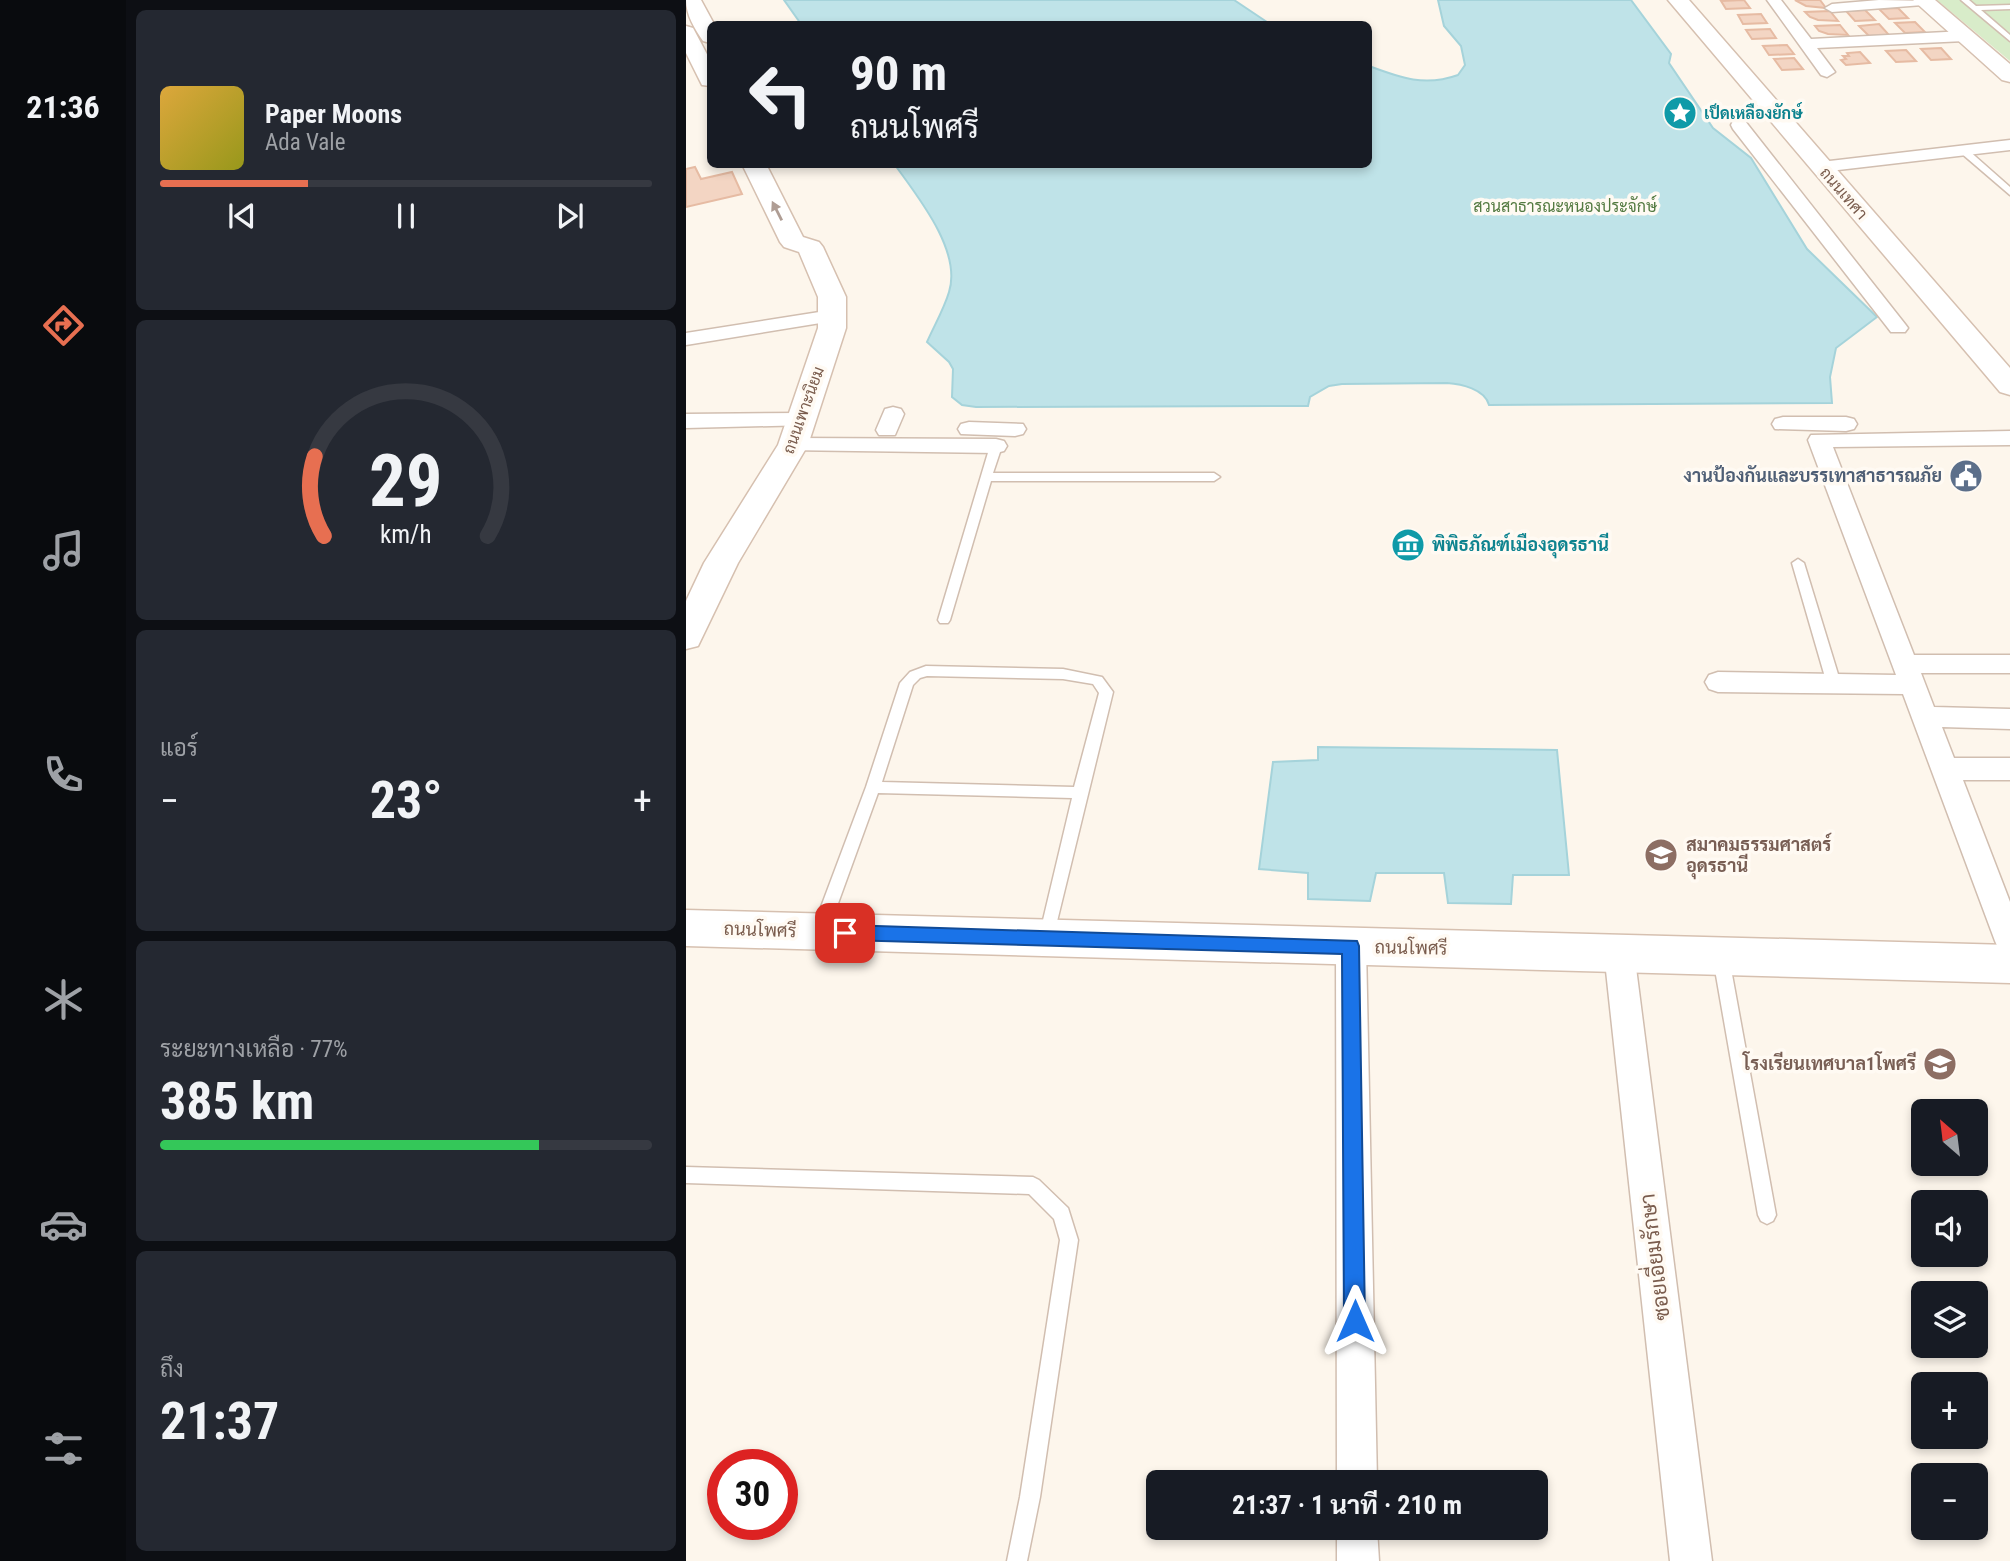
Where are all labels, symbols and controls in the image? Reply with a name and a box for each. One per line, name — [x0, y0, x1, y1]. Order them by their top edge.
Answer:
text: 90 m — [850, 45, 947, 102]
icon: left — [735, 49, 826, 140]
text: 21:36 — [26, 88, 100, 126]
place icon: เป็ดเหลืองยักษ์ — [1661, 94, 1699, 132]
text: Paper Moons — [265, 99, 402, 129]
place label: เป็ดเหลืองยักษ์ — [1704, 102, 1803, 123]
text: ถนนโพศรี — [850, 108, 979, 146]
text: Ada Vale — [265, 129, 345, 156]
street label: ถนนเทศา — [1816, 163, 1871, 223]
park label: สวนสาธารณะหนองประจักษ์ — [1473, 194, 1657, 216]
icon: previous — [223, 197, 261, 235]
icon: pause — [387, 197, 425, 235]
icon: next — [551, 197, 589, 235]
one-way arrow — [772, 201, 783, 221]
icon: directions — [39, 301, 88, 350]
street label: ถนนเพาะนิยม — [779, 364, 828, 456]
text: 29 — [369, 439, 443, 525]
public building icon: งานป้องกันและบรรเทาสาธารณภัย — [1947, 457, 1985, 495]
place label: งานป้องกันและบรรเทาสาธารณภัย — [1683, 465, 1942, 486]
text: km/h — [380, 520, 432, 549]
icon: music — [39, 526, 88, 575]
museum icon: พิพิธภัณฑ์เมืองอุดรธานี — [1389, 526, 1427, 564]
place label: พิพิธภัณฑ์เมืองอุดรธานี — [1432, 532, 1609, 559]
text: แอร์ — [160, 735, 198, 762]
icon: phone — [39, 750, 88, 799]
text: 23° — [370, 770, 442, 831]
text: − — [160, 779, 179, 823]
text: + — [633, 779, 652, 823]
place label: สมาคมธรรมศาสตร์ อุดรธานี — [1686, 832, 1833, 880]
school or university icon: สมาคมธรรมศาสตร์ อุดรธานี — [1642, 836, 1680, 874]
pin — [815, 903, 875, 963]
icon: arrive — [826, 914, 864, 952]
street label: ถนนโพศรี — [723, 916, 797, 941]
street label: ถนนโพศรี — [1374, 934, 1448, 959]
icon: climate — [39, 975, 88, 1024]
text: ระยะทางเหลือ · 77% — [160, 1036, 348, 1063]
school or university icon: โรงเรียนเทศบาล1โพศรี — [1921, 1045, 1959, 1083]
place label: โรงเรียนเทศบาล1โพศรี — [1742, 1051, 1916, 1074]
text: 385 km — [160, 1071, 314, 1132]
north arrow — [1911, 1099, 1988, 1176]
map controls — [1911, 1099, 1988, 1540]
button: sound — [1911, 1190, 1988, 1267]
street label: ซอยเอี่ยมรักษา — [1627, 1192, 1675, 1323]
icon: car — [39, 1200, 88, 1249]
button: layers — [1911, 1281, 1988, 1358]
position arrow — [1318, 1284, 1392, 1358]
text: ถึง — [160, 1356, 184, 1383]
button: + — [1911, 1372, 1988, 1449]
text: 21:37 — [160, 1391, 279, 1452]
icon: filters — [39, 1424, 88, 1473]
speed limit sign: 30 — [707, 1449, 798, 1540]
button: − — [1911, 1463, 1988, 1540]
text: 21:37 · 1 นาที · 210 m — [1232, 1490, 1462, 1520]

